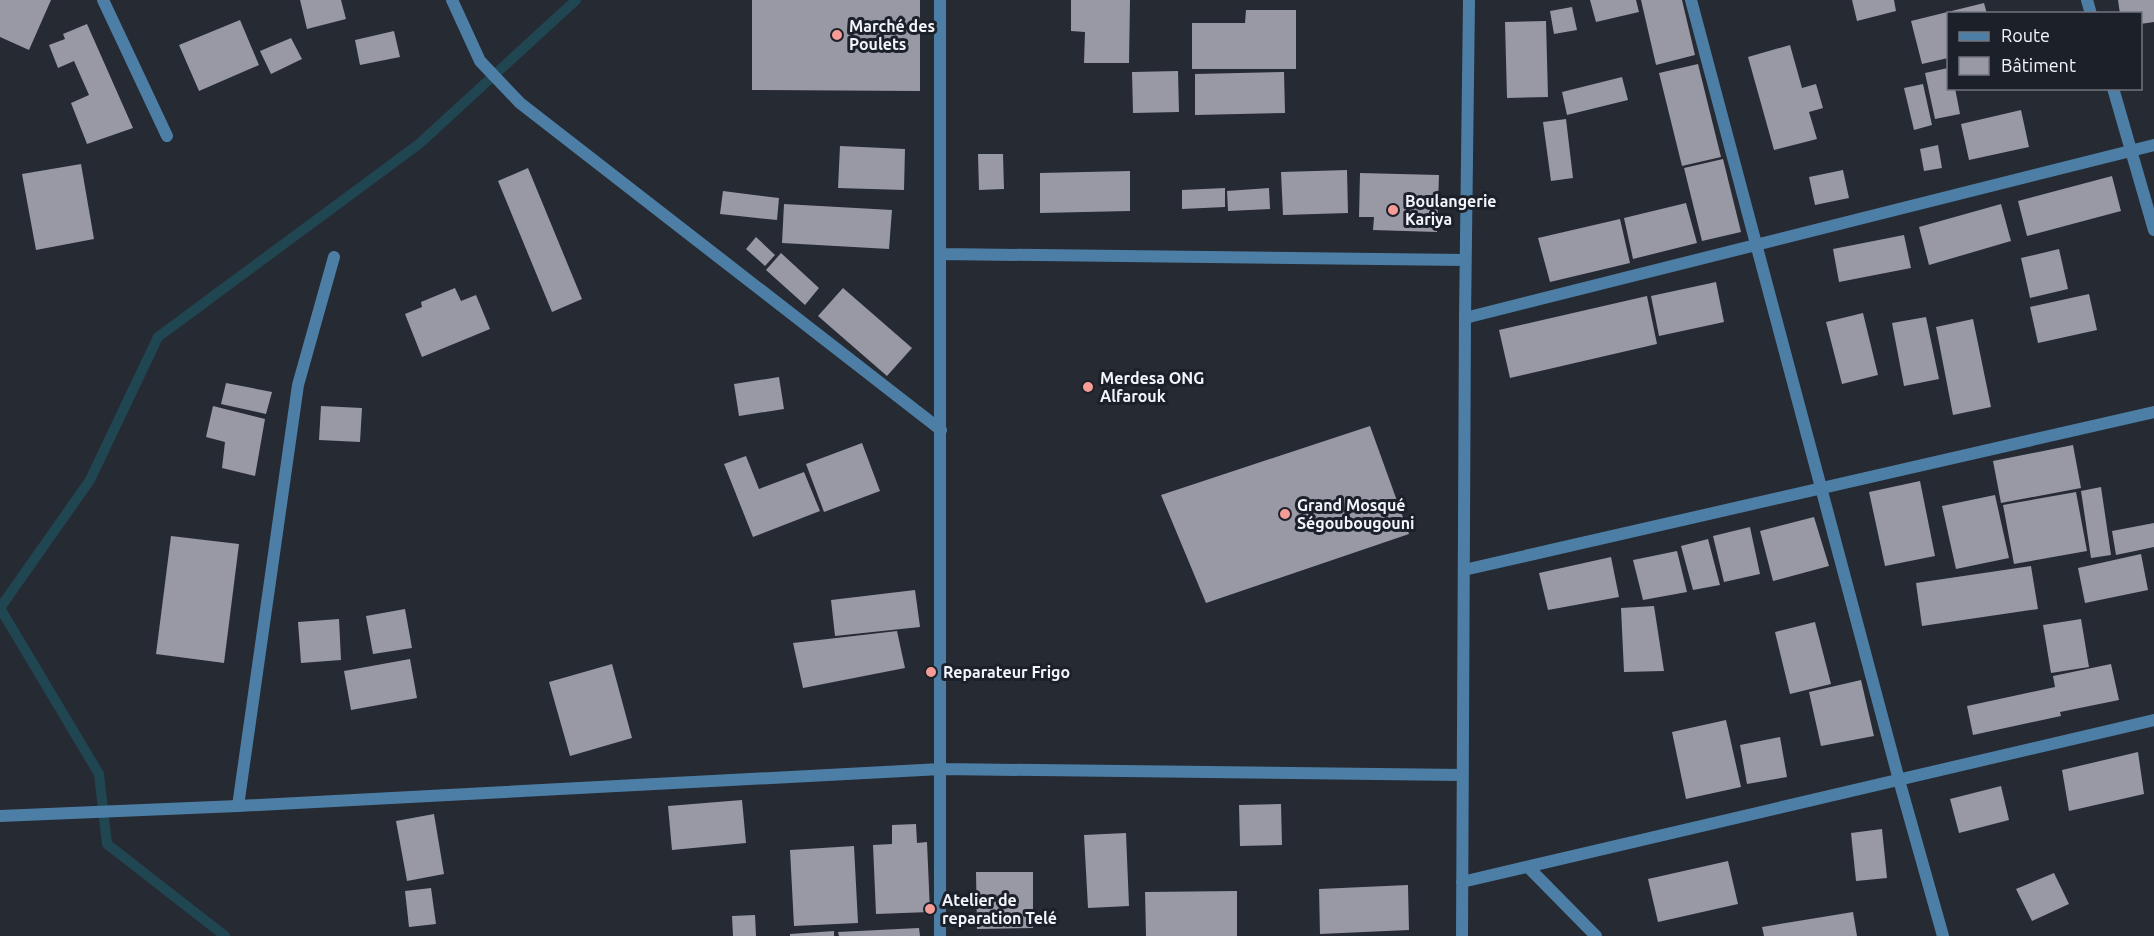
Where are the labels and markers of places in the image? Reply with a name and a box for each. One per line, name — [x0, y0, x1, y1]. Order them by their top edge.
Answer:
place label: Marché des Poulets — [849, 17, 935, 53]
marker: Marché des Poulets — [830, 28, 844, 42]
place label: Boulangerie Kariya — [1405, 192, 1497, 228]
marker: Boulangerie Kariya — [1386, 203, 1400, 217]
place label: Merdesa ONG Alfarouk — [1100, 369, 1204, 405]
marker: Merdesa ONG Alfarouk — [1081, 380, 1095, 394]
place label: Grand Mosqué Ségoubougouni — [1297, 496, 1415, 532]
marker: Grand Mosqué Ségoubougouni — [1278, 507, 1292, 521]
place label: Reparateur Frigo — [943, 663, 1070, 681]
marker: Reparateur Frigo — [924, 665, 938, 679]
place label: Atelier de reparation Telé — [942, 891, 1057, 927]
marker: Atelier de reparation Telé — [923, 902, 937, 916]

